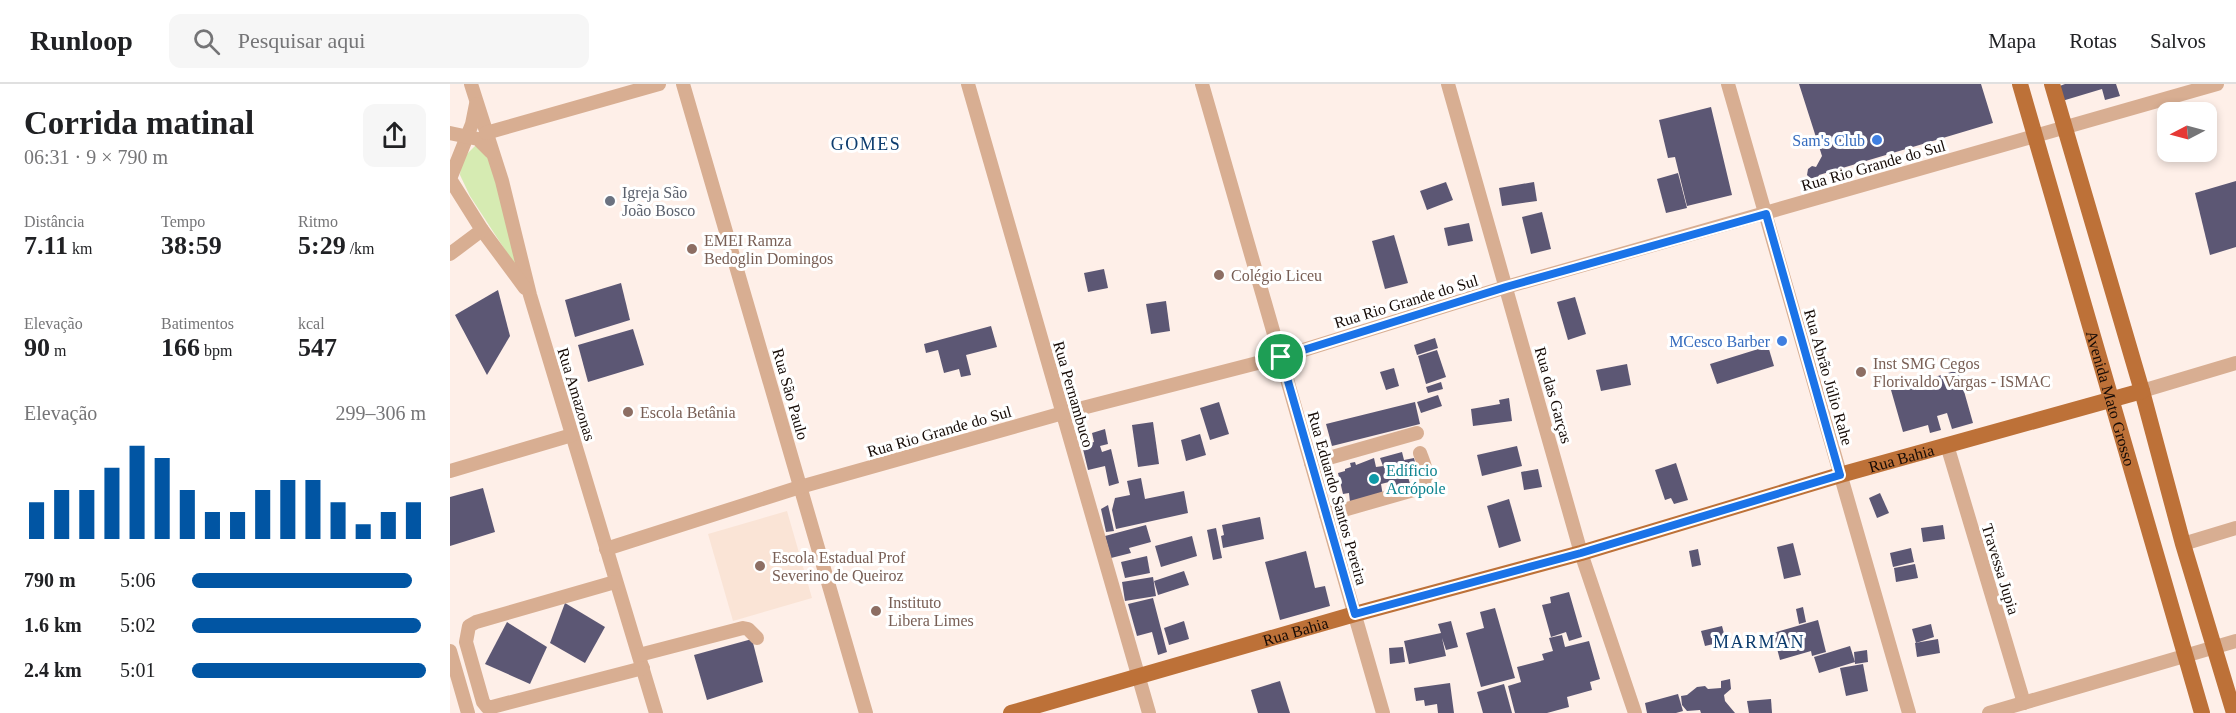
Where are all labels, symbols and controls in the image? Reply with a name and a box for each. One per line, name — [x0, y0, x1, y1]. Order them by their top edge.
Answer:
search box — [169, 14, 589, 68]
text: Runloop — [30, 25, 133, 56]
icon: search — [190, 25, 223, 58]
text: Pesquisar aqui — [238, 28, 365, 53]
text: Mapa — [1988, 29, 2036, 53]
text: Rotas — [2069, 29, 2117, 53]
text: Salvos — [2150, 29, 2206, 53]
north arrow — [2157, 102, 2217, 162]
map controls — [2157, 102, 2217, 162]
button: share — [363, 104, 426, 167]
text: Corrida matinal — [24, 105, 254, 141]
place label: Sam's Club — [1792, 132, 1865, 149]
marker: Sam's Club — [1870, 133, 1884, 147]
district label: GOMES — [831, 134, 901, 154]
street label: Rua Rio Grande do Sul — [1799, 137, 1948, 194]
text: 06:31 · 9 × 790 m — [24, 146, 168, 168]
place label: Igreja São João Bosco — [622, 184, 695, 219]
marker: Igreja São João Bosco — [603, 194, 617, 208]
text: Distância — [24, 213, 84, 230]
text: Tempo — [161, 213, 205, 230]
text: Ritmo — [298, 213, 338, 230]
text: 7.11 — [24, 231, 68, 260]
text: 38:59 — [161, 231, 222, 260]
text: 5:29 — [298, 231, 346, 260]
place label: EMEI Ramza Bedoglin Domingos — [704, 232, 833, 268]
text: km — [68, 240, 93, 257]
text: /km — [346, 240, 375, 257]
marker: EMEI Ramza Bedoglin Domingos — [685, 242, 699, 256]
place label: Colégio Liceu — [1231, 267, 1322, 285]
marker: Colégio Liceu — [1212, 268, 1226, 282]
street label: Rua Rio Grande do Sul — [1332, 271, 1481, 331]
street label: Rua Abrão Júlio Rahe — [1801, 307, 1856, 447]
text: Elevação — [24, 315, 83, 332]
text: Batimentos — [161, 315, 234, 332]
text: kcal — [298, 315, 325, 332]
street label: Avenida Mato Grosso — [2083, 329, 2138, 468]
pin — [1255, 331, 1306, 382]
text: 90 — [24, 333, 50, 362]
text: 166 — [161, 333, 200, 362]
text: 547 — [298, 333, 337, 362]
place label: MCesco Barber — [1669, 333, 1771, 350]
marker: MCesco Barber — [1775, 334, 1789, 348]
street label: Rua Pernambuco — [1050, 339, 1097, 449]
icon: arrive — [1264, 340, 1297, 373]
text: m — [50, 342, 66, 359]
text: bpm — [200, 342, 232, 359]
street label: Rua das Garças — [1531, 345, 1575, 446]
street label: Rua Amazonas — [554, 346, 599, 443]
street label: Rua São Paulo — [769, 347, 812, 442]
place label: Inst SMG Cegos Florivaldo Vargas - ISMAC — [1873, 355, 2051, 391]
marker: Inst SMG Cegos Florivaldo Vargas - ISMAC — [1854, 365, 1868, 379]
text: Elevação — [24, 402, 97, 424]
text: 299–306 m — [335, 402, 426, 424]
street label: Rua Rio Grande do Sul — [865, 403, 1014, 460]
place label: Escola Betânia — [640, 404, 736, 421]
marker: Escola Betânia — [621, 405, 635, 419]
street label: Rua Eduardo Santos Pereira — [1305, 409, 1370, 587]
street label: Rua Bahia — [1867, 441, 1936, 476]
place label: Edificio Acrópole — [1386, 462, 1446, 498]
marker: Edificio Acrópole — [1367, 472, 1381, 486]
street label: Travessa Jupia — [1978, 522, 2022, 617]
place label: Escola Estadual Prof Severino de Queiroz — [772, 549, 906, 584]
marker: Escola Estadual Prof Severino de Queiroz — [753, 559, 767, 573]
text: 790 m — [24, 569, 76, 591]
text: 5:06 — [120, 569, 156, 591]
place label: Instituto Libera Limes — [888, 594, 974, 629]
marker: Instituto Libera Limes — [869, 604, 883, 618]
text: 1.6 km — [24, 614, 82, 636]
text: 5:02 — [120, 614, 156, 636]
street label: Rua Bahia — [1261, 614, 1330, 649]
district label: MARMAN — [1713, 632, 1805, 652]
text: 2.4 km — [24, 659, 82, 681]
text: 5:01 — [120, 659, 156, 681]

